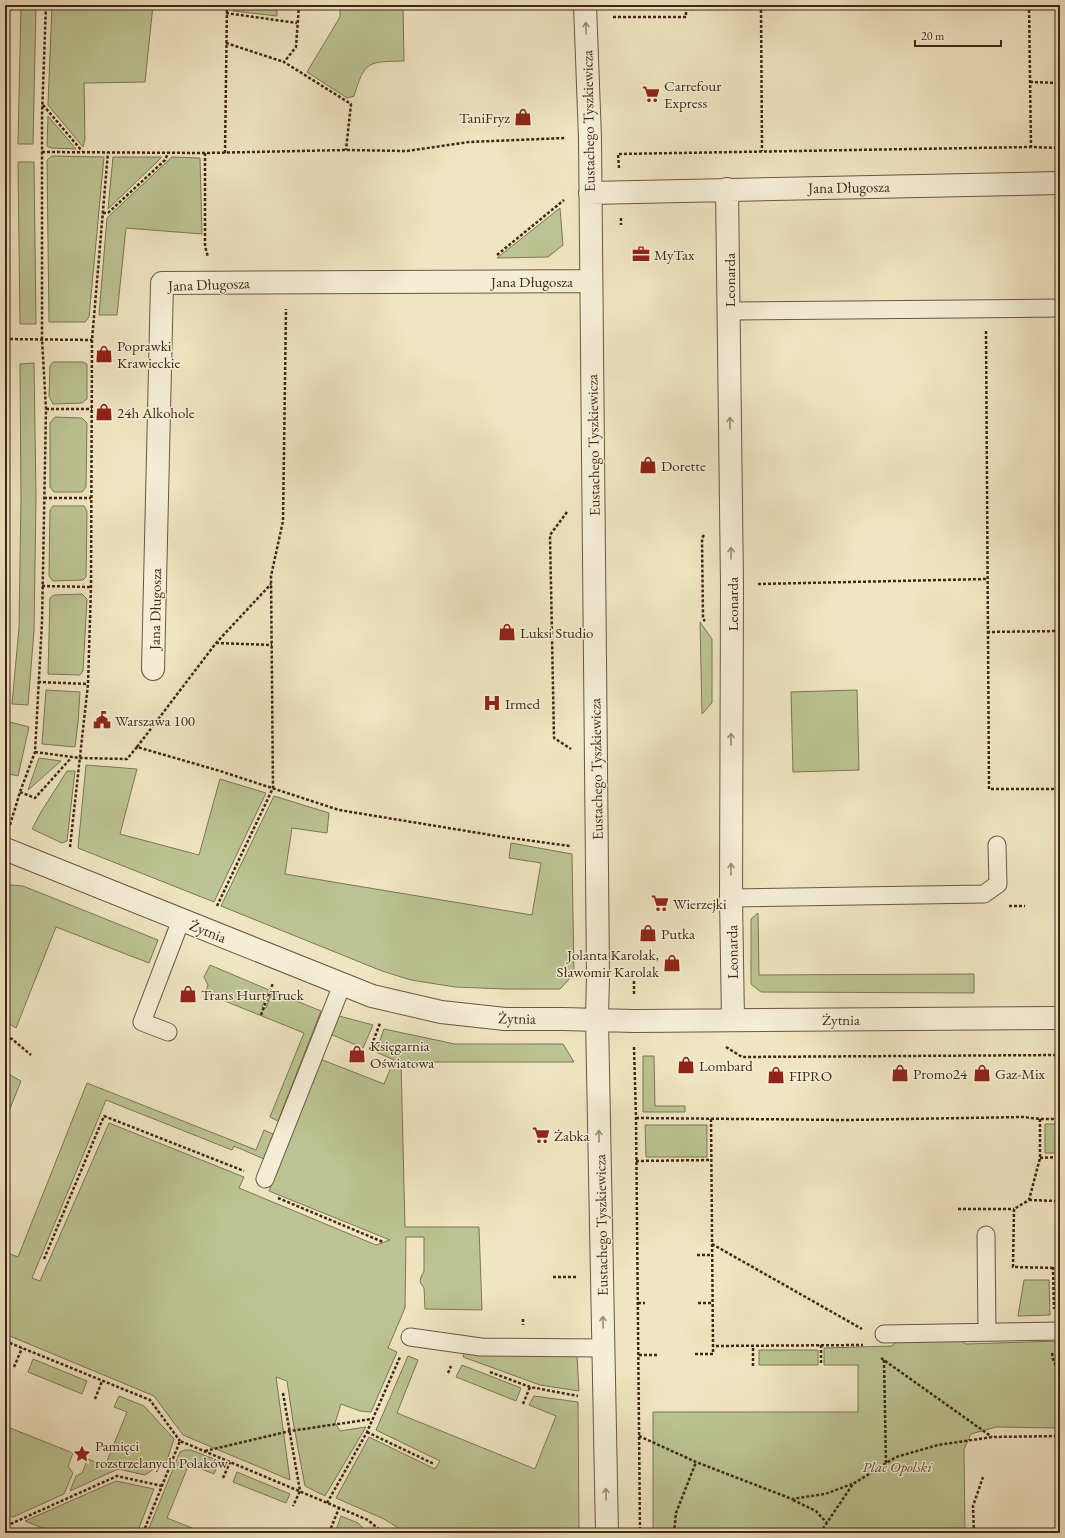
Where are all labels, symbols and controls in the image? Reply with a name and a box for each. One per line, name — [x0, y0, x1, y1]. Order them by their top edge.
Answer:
one-way arrow — [582, 22, 590, 35]
scale bar — [915, 22, 1001, 48]
text: 20 m — [921, 28, 945, 44]
street label: Eustachego Tyszkiewicza — [577, 50, 599, 192]
place label: Carrefour Express — [664, 76, 721, 112]
supermarket icon: Carrefour Express — [641, 84, 661, 104]
shop icon: TaniFryz — [513, 107, 533, 127]
place label: TaniFryz — [459, 108, 510, 127]
street label: Jana Długosza — [806, 177, 890, 197]
office icon: MyTax — [631, 244, 651, 264]
place label: MyTax — [654, 245, 695, 264]
street label: Leonarda — [720, 253, 739, 307]
street label: Jana Długosza — [489, 272, 573, 291]
street label: Jana Długosza — [166, 273, 250, 295]
place label: Poprawki Krawieckie — [117, 336, 180, 372]
shop icon: Poprawki Krawieckie — [94, 344, 114, 364]
street label: Eustachego Tyszkiewicza — [582, 374, 604, 516]
shop icon: 24h Alkohole — [94, 402, 114, 422]
place label: 24h Alkohole — [117, 403, 195, 422]
one-way arrow — [726, 417, 734, 430]
shop icon: Dorette — [638, 455, 658, 475]
place label: Dorette — [661, 456, 706, 475]
one-way arrow — [727, 547, 735, 560]
street label: Jana Długosza — [145, 568, 165, 652]
street label: Leonarda — [723, 577, 742, 631]
shop icon: Luksi Studio — [497, 622, 517, 642]
place label: Luksi Studio — [520, 623, 594, 642]
hospital icon: Irmed — [482, 693, 502, 713]
place label: Irmed — [505, 694, 540, 713]
street label: Eustachego Tyszkiewicza — [585, 698, 607, 840]
public building icon: Warszawa 100 — [92, 710, 112, 730]
place label: Warszawa 100 — [115, 711, 195, 730]
one-way arrow — [727, 733, 735, 746]
one-way arrow — [727, 863, 735, 876]
supermarket icon: Wierzejki — [650, 893, 670, 913]
place label: Wierzejki — [673, 894, 727, 913]
street label: Żytnia — [187, 915, 229, 947]
shop icon: Putka — [638, 923, 658, 943]
place label: Putka — [661, 924, 695, 943]
street label: Leonarda — [722, 925, 742, 979]
place label: Jolanta Karolak, Sławomir Karolak — [556, 945, 660, 981]
shop icon: Jolanta Karolak, Sławomir Karolak — [662, 953, 682, 973]
shop icon: Trans Hurt Truck — [178, 984, 198, 1004]
place label: Trans Hurt Truck — [201, 985, 305, 1004]
street label: Żytnia — [498, 1008, 536, 1028]
street label: Żytnia — [822, 1010, 860, 1029]
place label: Księgarnia Oświatowa — [370, 1036, 434, 1072]
shop icon: Księgarnia Oświatowa — [347, 1044, 367, 1064]
shop icon: Lombard — [676, 1055, 696, 1075]
place label: Lombard — [699, 1056, 753, 1075]
shop icon: Promo24 — [890, 1063, 910, 1083]
shop icon: Gaz-Mix — [972, 1063, 992, 1083]
place label: Promo24 — [913, 1064, 968, 1083]
place label: Gaz-Mix — [995, 1064, 1046, 1083]
shop icon: FIPRO — [766, 1065, 786, 1085]
place label: FIPRO — [789, 1066, 832, 1085]
supermarket icon: Żabka — [531, 1125, 551, 1145]
place label: Żabka — [554, 1126, 590, 1145]
one-way arrow — [595, 1130, 603, 1143]
street label: Eustachego Tyszkiewicza — [590, 1154, 612, 1296]
one-way arrow — [599, 1316, 607, 1329]
place label: Pamięci rozstrzelanych Polaków — [95, 1436, 228, 1472]
place icon: Pamięci rozstrzelanych Polaków — [72, 1444, 92, 1464]
park label: Plac Opolski — [862, 1457, 932, 1476]
one-way arrow — [603, 1488, 610, 1501]

